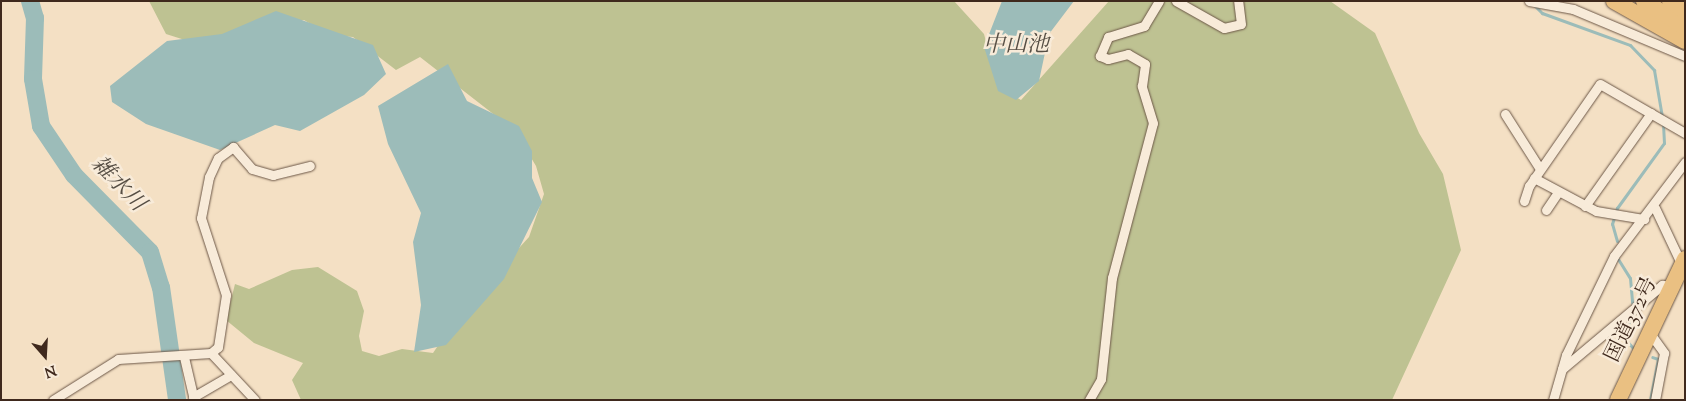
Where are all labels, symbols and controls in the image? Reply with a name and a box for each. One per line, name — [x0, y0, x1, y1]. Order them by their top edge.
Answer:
water label: 中山池 — [983, 34, 1049, 60]
water label: 雑水川 — [85, 152, 149, 218]
street label: 国道372号 — [1601, 273, 1663, 367]
north arrow — [20, 331, 70, 381]
text: N — [41, 359, 58, 381]

